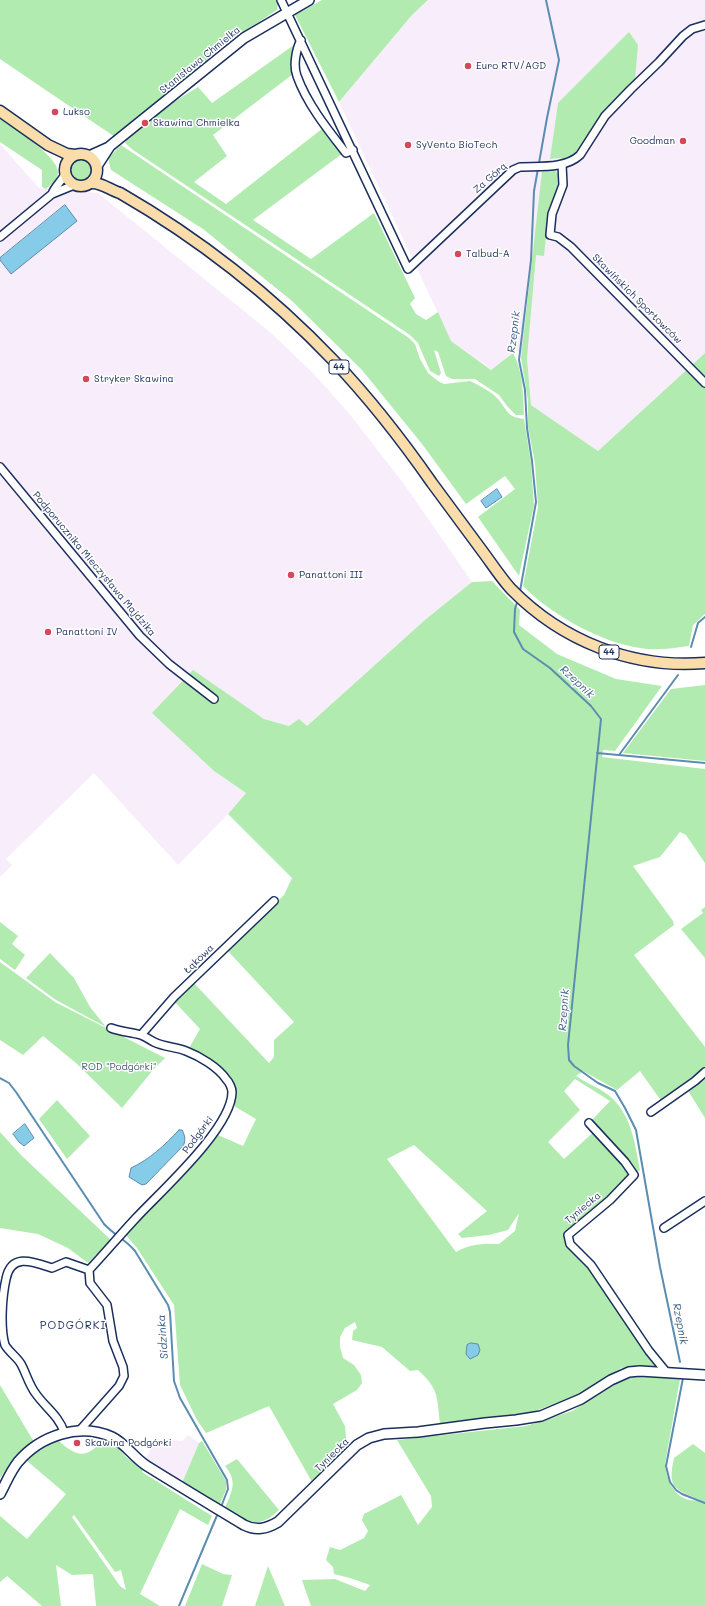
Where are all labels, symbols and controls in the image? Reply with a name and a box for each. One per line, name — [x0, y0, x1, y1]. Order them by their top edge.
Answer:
street label: Stanisława Chmielka — [157, 24, 243, 96]
place label: Euro RTV/AGD — [476, 60, 546, 72]
marker: Euro RTV/AGD — [463, 61, 473, 71]
place label: Lukso — [63, 106, 90, 118]
marker: Lukso — [50, 107, 60, 117]
place label: Skawina Chmielka — [153, 117, 240, 129]
marker: Skawina Chmielka — [140, 118, 150, 128]
place label: Goodman — [630, 135, 675, 147]
marker: Goodman — [678, 136, 688, 146]
place label: SyVento BioTech — [416, 139, 497, 151]
marker: SyVento BioTech — [403, 140, 413, 150]
street label: Za Górą — [471, 160, 509, 196]
place label: Talbud-A — [466, 248, 510, 260]
marker: Talbud-A — [453, 249, 463, 259]
street label: Skawińskich Sportowców — [590, 252, 684, 346]
water label: Rzepnik — [505, 310, 523, 354]
road number: 44 — [329, 360, 349, 374]
place label: Stryker Skawina — [94, 373, 174, 385]
marker: Stryker Skawina — [81, 374, 91, 384]
street label: Podporucznika Mieczysława Majdzika — [30, 489, 158, 639]
place label: Panattoni III — [299, 569, 363, 581]
marker: Panattoni III — [286, 570, 296, 580]
place label: Panattoni IV — [56, 626, 117, 638]
marker: Panattoni IV — [43, 627, 53, 637]
road number: 44 — [599, 645, 619, 659]
water label: Rzepnik — [557, 663, 597, 701]
street label: Łąkowa — [182, 942, 216, 976]
water label: Rzepnik — [556, 989, 572, 1031]
park label: ROD "Podgórki" — [82, 1061, 156, 1073]
street label: Podgórki — [180, 1114, 216, 1156]
street label: Tyniecka — [563, 1190, 603, 1226]
water label: Rzepnik — [670, 1302, 690, 1346]
water label: Sidzinka — [155, 1314, 171, 1360]
district label: PODGÓRKI — [40, 1319, 106, 1333]
street label: Tyniecka — [312, 1436, 352, 1474]
place label: Skawina Podgórki — [85, 1437, 171, 1449]
marker: Skawina Podgórki — [72, 1438, 82, 1448]

